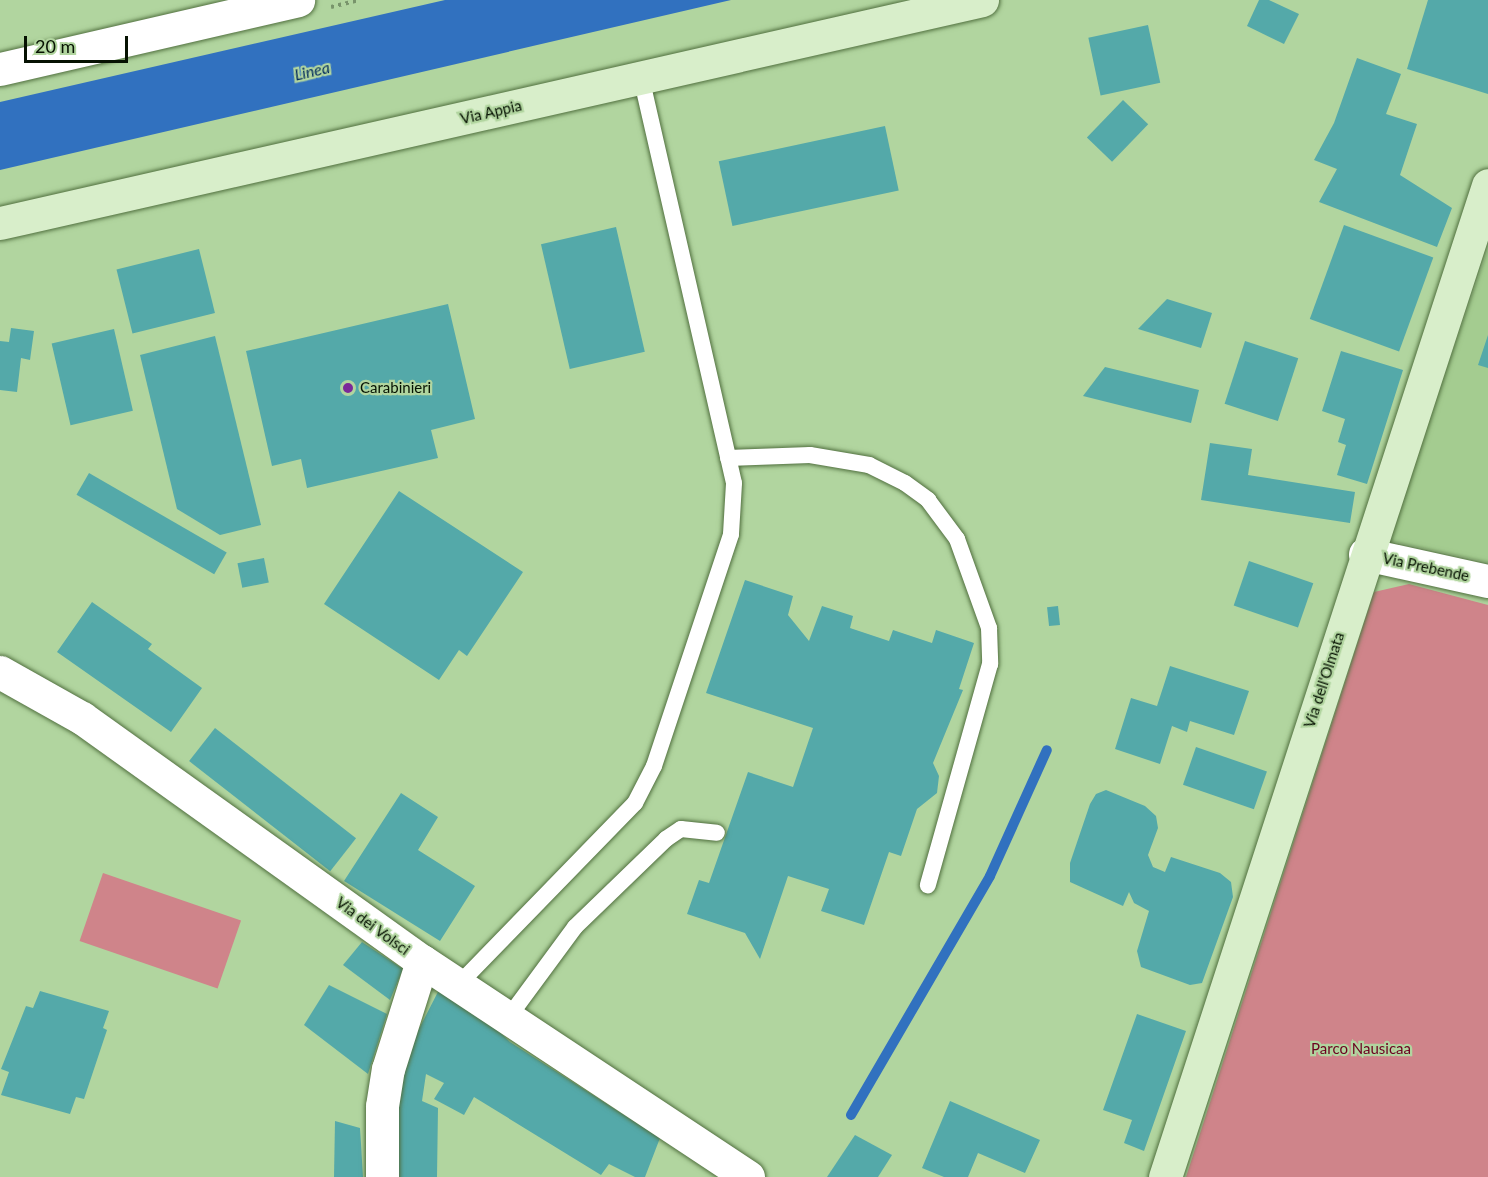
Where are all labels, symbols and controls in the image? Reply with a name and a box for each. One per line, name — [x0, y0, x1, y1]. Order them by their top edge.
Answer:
scale bar — [27, 24, 130, 62]
text: 20 m — [35, 35, 75, 57]
water label: Linea — [293, 58, 331, 84]
street label: Via Appia — [458, 96, 524, 128]
place label: Carabinieri — [360, 379, 431, 397]
marker: Carabinieri — [341, 381, 355, 395]
street label: Via Prebende — [1381, 549, 1471, 585]
street label: Via dell'Olmata — [1300, 630, 1348, 730]
street label: Via dei Volsci — [332, 893, 414, 959]
park label: Parco Nausicaa — [1311, 1040, 1411, 1058]

